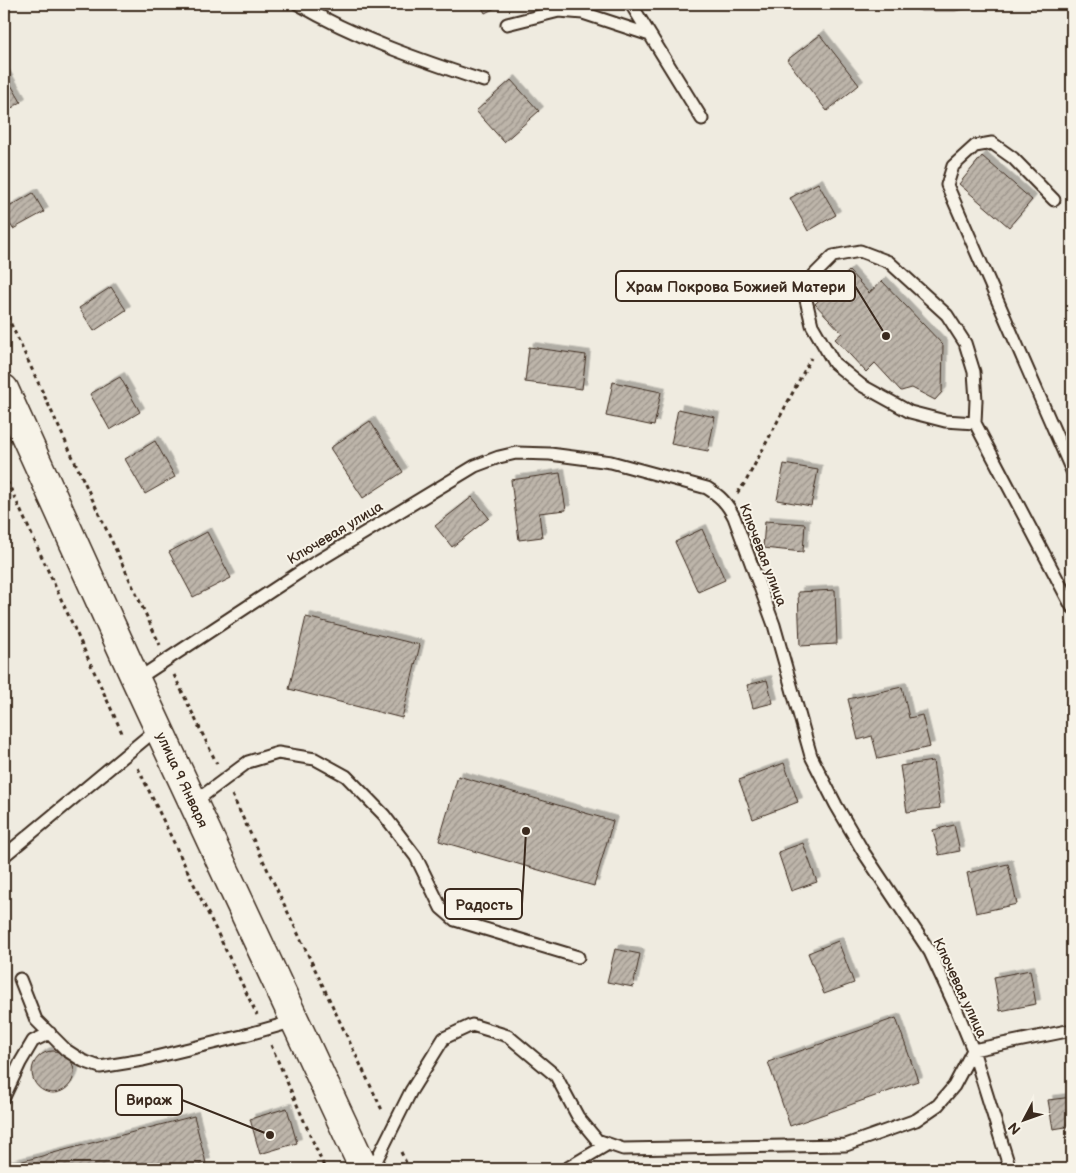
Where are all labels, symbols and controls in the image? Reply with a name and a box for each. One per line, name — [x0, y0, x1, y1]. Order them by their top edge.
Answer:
callout: Храм Покрова Божией Матери — [616, 271, 855, 301]
text: Храм Покрова Божией Матери — [625, 278, 846, 297]
street label: Ключевая улица — [284, 497, 386, 568]
street label: Ключевая улица — [736, 501, 791, 609]
street label: улица 9 Января — [152, 730, 212, 831]
callout: Радость — [445, 889, 522, 919]
text: Радость — [455, 896, 513, 915]
street label: Ключевая улица — [929, 935, 991, 1041]
callout: Вираж — [116, 1085, 182, 1115]
text: Вираж — [126, 1091, 173, 1110]
north arrow — [998, 1096, 1048, 1146]
text: N — [1005, 1119, 1024, 1138]

